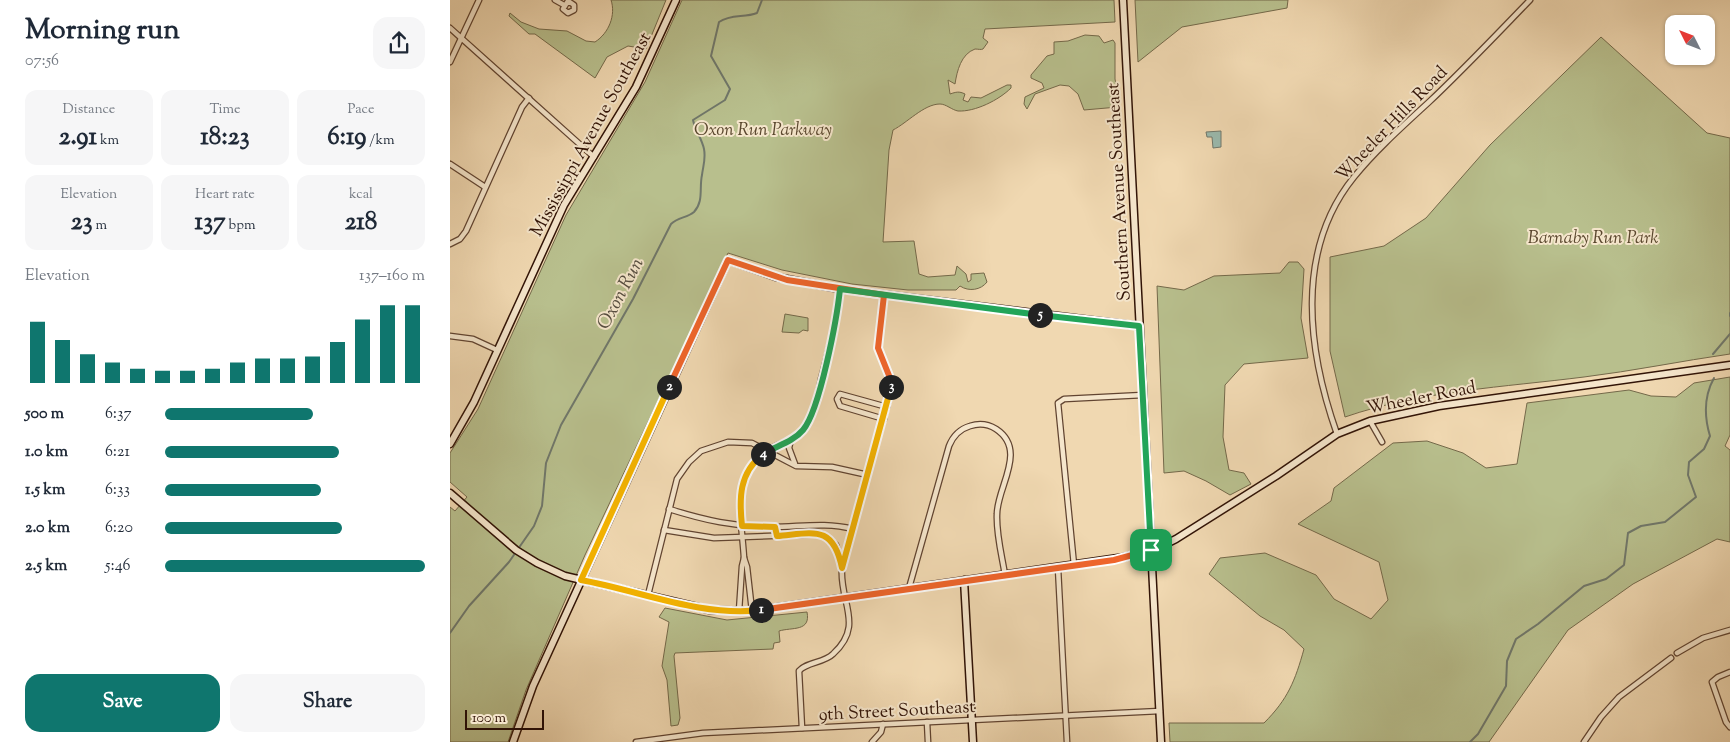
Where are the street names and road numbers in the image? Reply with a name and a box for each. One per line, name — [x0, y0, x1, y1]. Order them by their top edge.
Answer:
street label: Mississippi Avenue Southeast — [525, 28, 659, 242]
street label: Wheeler Hills Road — [1330, 61, 1454, 188]
street label: Southern Avenue Southeast — [1101, 82, 1139, 302]
street label: Wheeler Road — [1364, 376, 1479, 422]
street label: 9th Street Southeast — [818, 695, 976, 729]

